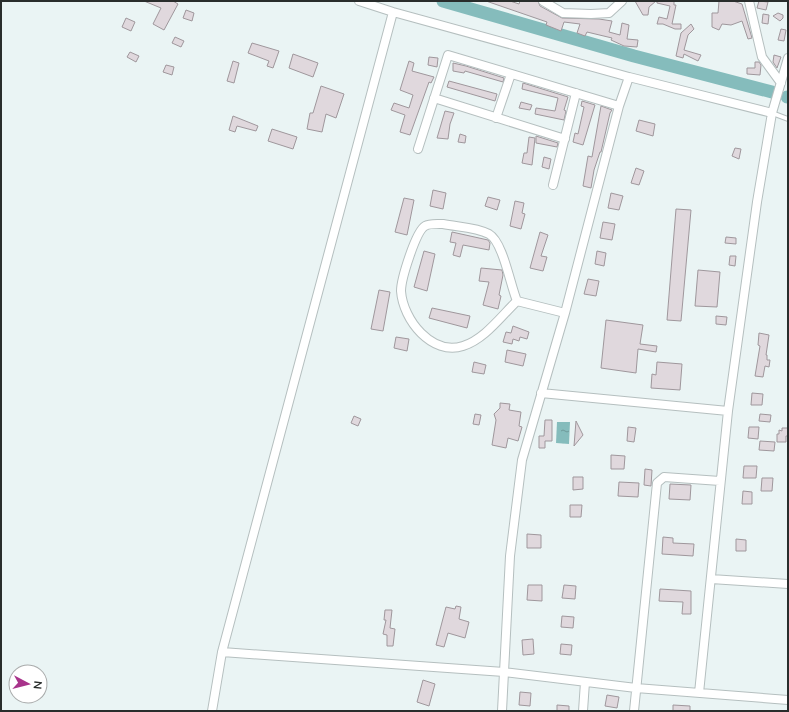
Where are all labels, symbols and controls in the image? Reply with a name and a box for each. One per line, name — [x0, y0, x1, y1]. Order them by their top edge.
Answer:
north arrow — [8, 664, 48, 704]
text: N — [30, 680, 45, 690]

